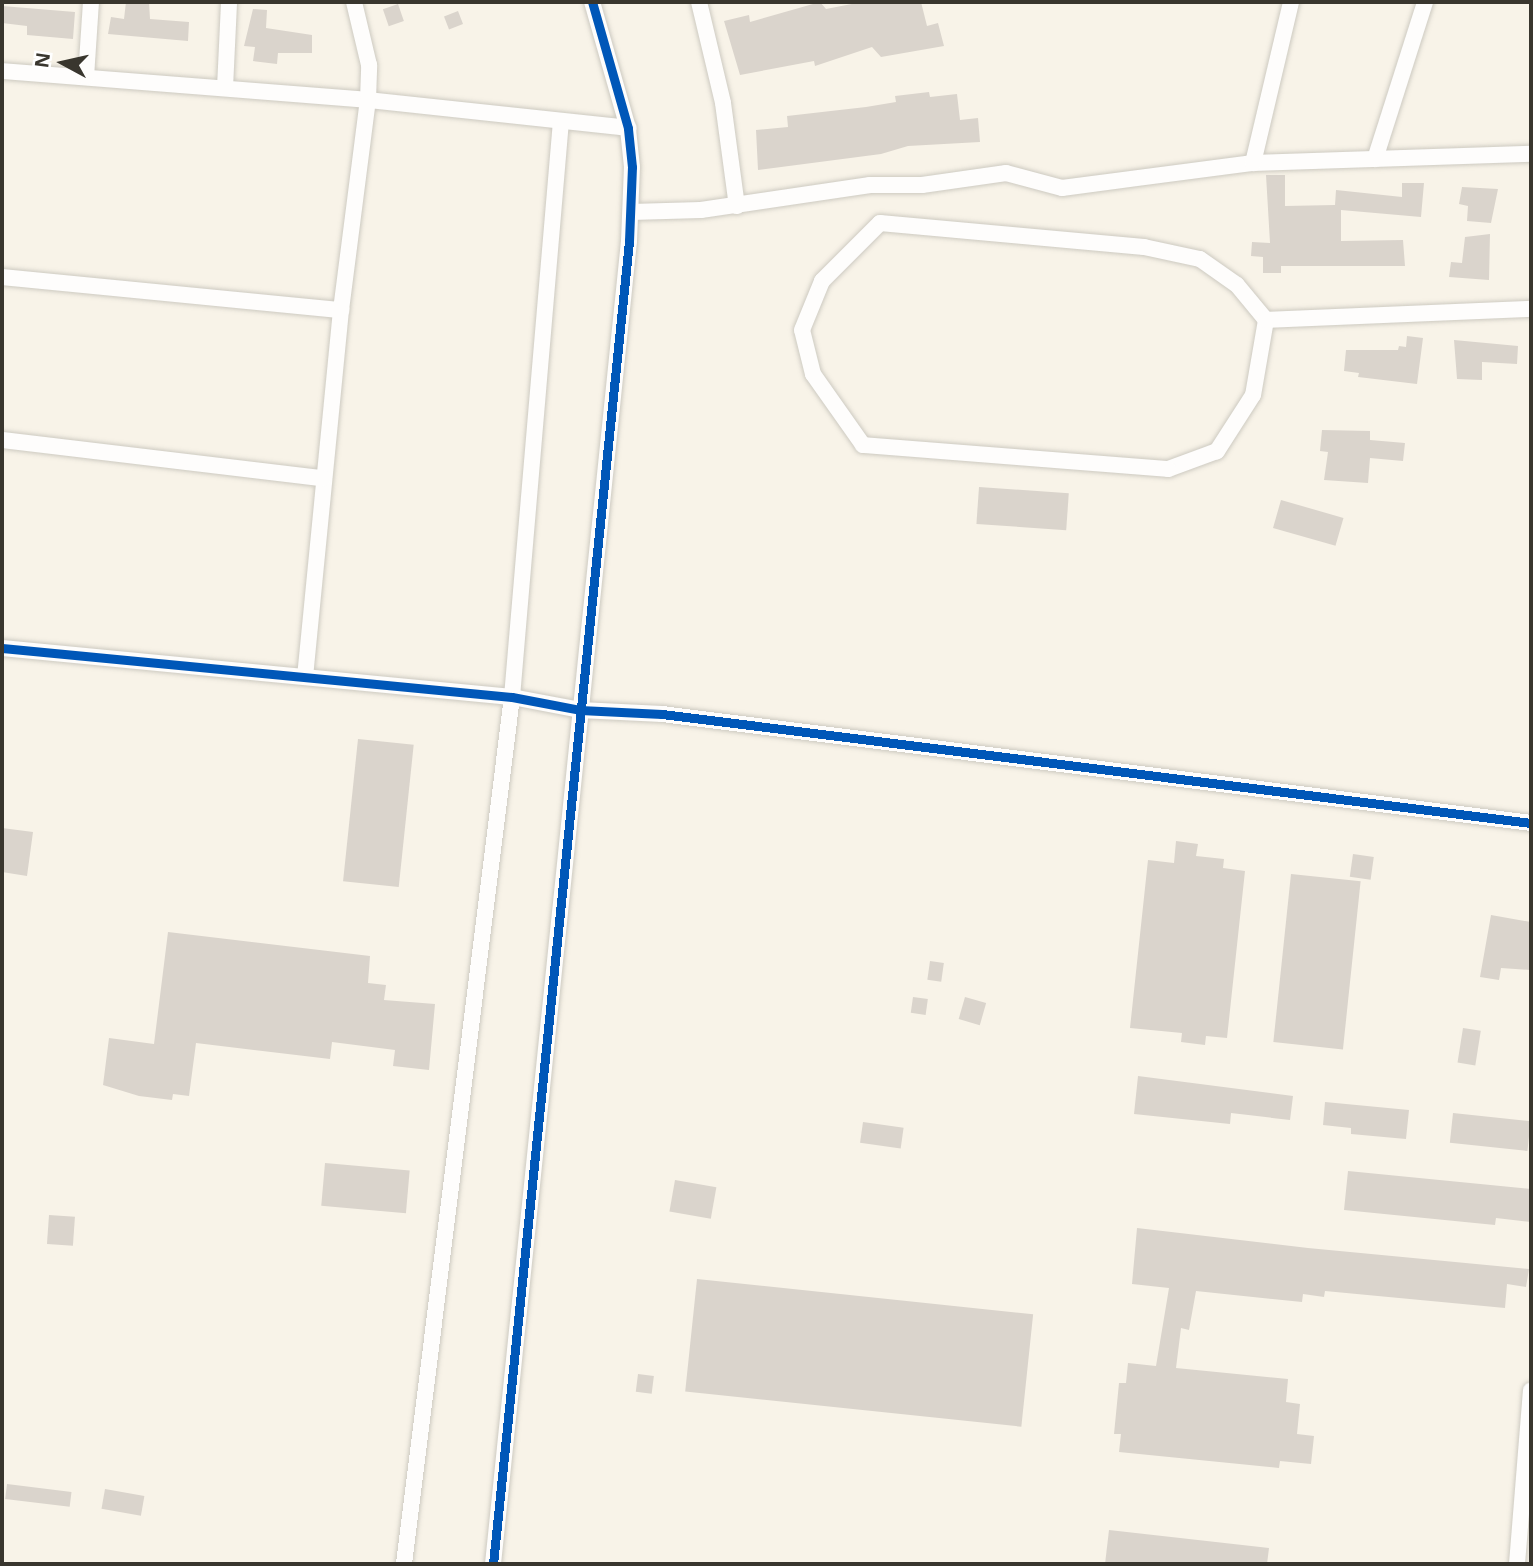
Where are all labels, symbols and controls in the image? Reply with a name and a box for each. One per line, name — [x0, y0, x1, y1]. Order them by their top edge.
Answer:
north arrow — [28, 28, 98, 98]
text: N — [28, 51, 56, 70]

